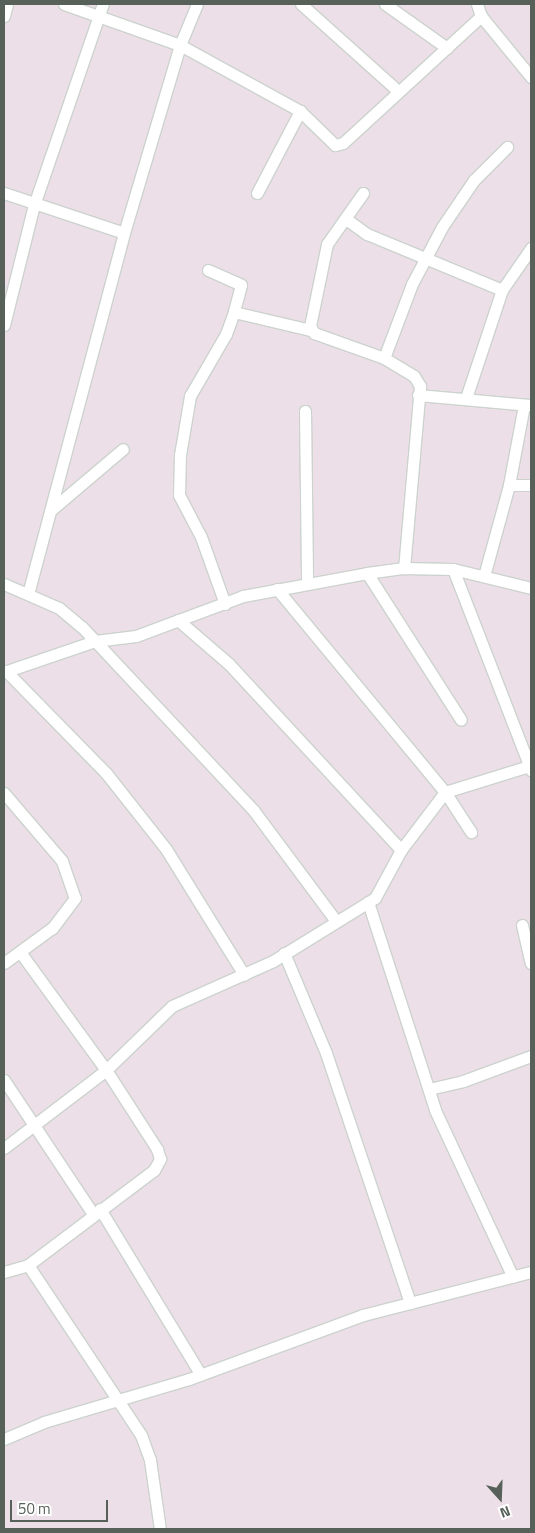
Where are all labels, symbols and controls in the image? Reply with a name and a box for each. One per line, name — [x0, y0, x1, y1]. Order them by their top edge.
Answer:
north arrow — [475, 1473, 525, 1523]
scale bar — [12, 1490, 110, 1522]
text: 50 m — [18, 1497, 51, 1520]
text: N — [497, 1501, 513, 1524]

